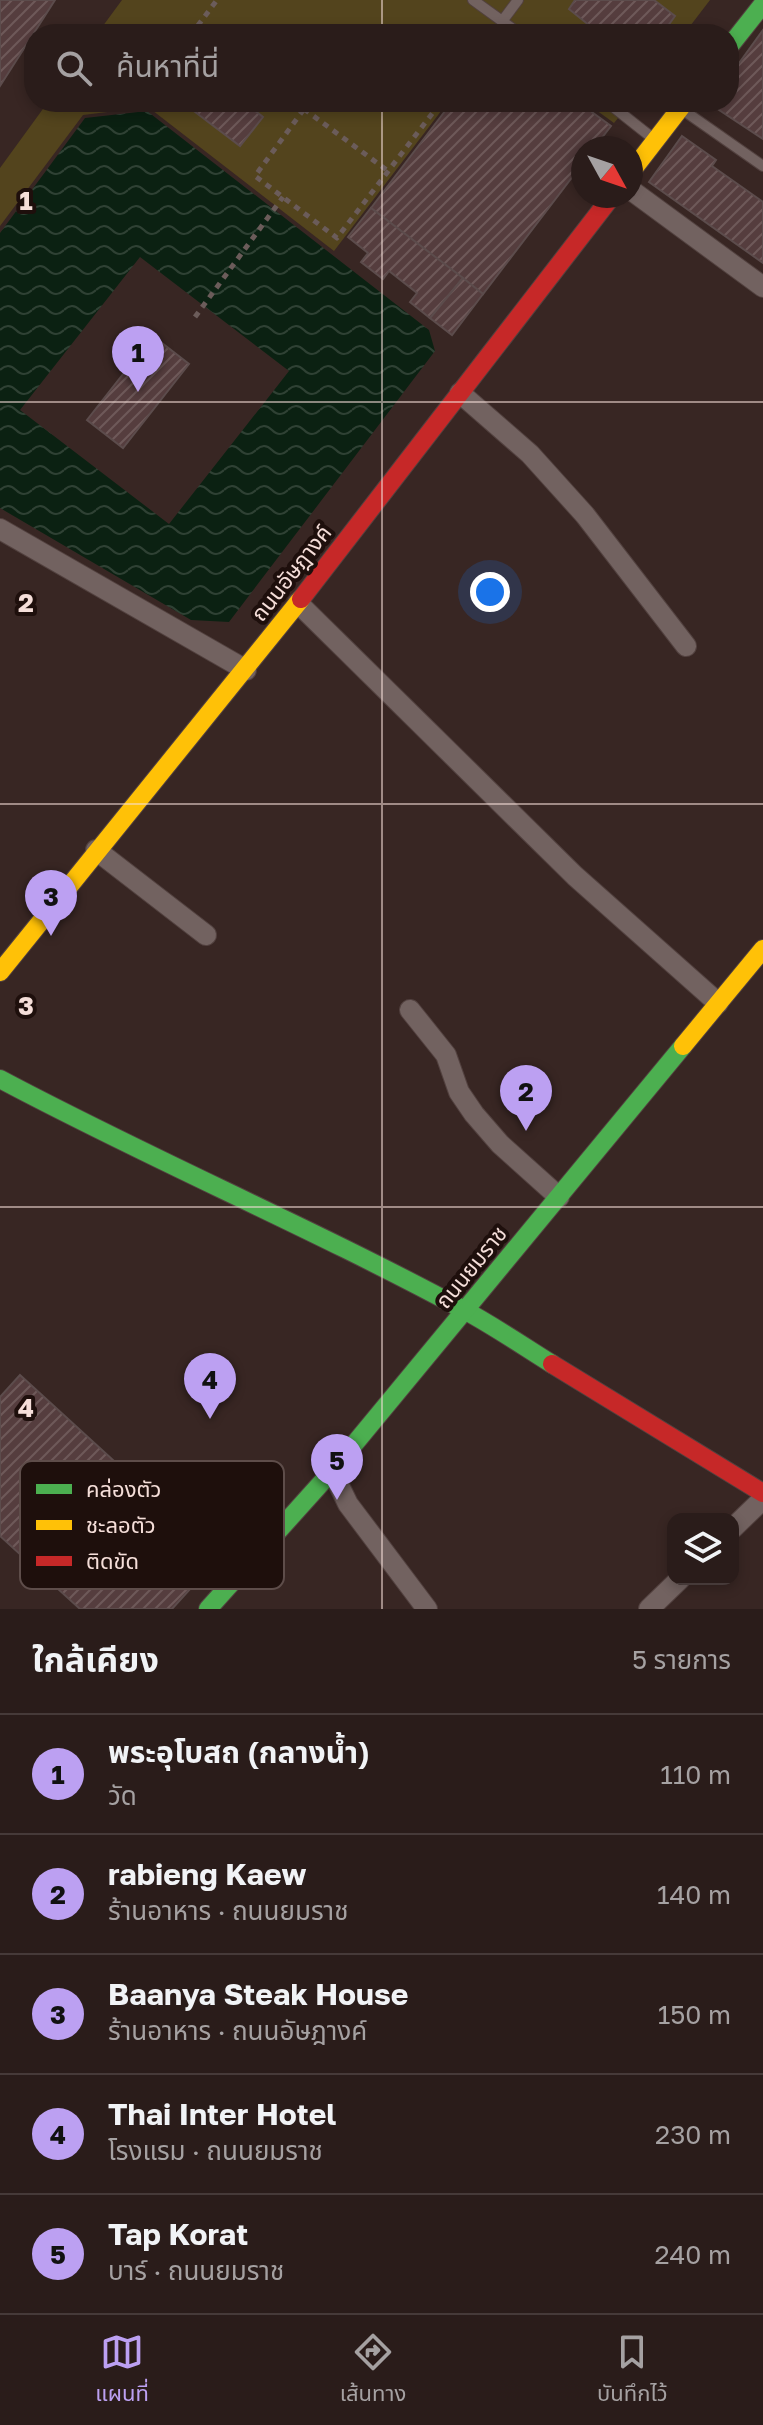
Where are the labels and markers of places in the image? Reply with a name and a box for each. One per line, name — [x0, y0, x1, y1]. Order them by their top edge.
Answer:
pin: 1 — [112, 326, 164, 392]
pin: 3 — [25, 870, 77, 936]
pin: 2 — [500, 1065, 552, 1131]
pin: 4 — [184, 1353, 236, 1419]
pin: 5 — [311, 1434, 363, 1500]

